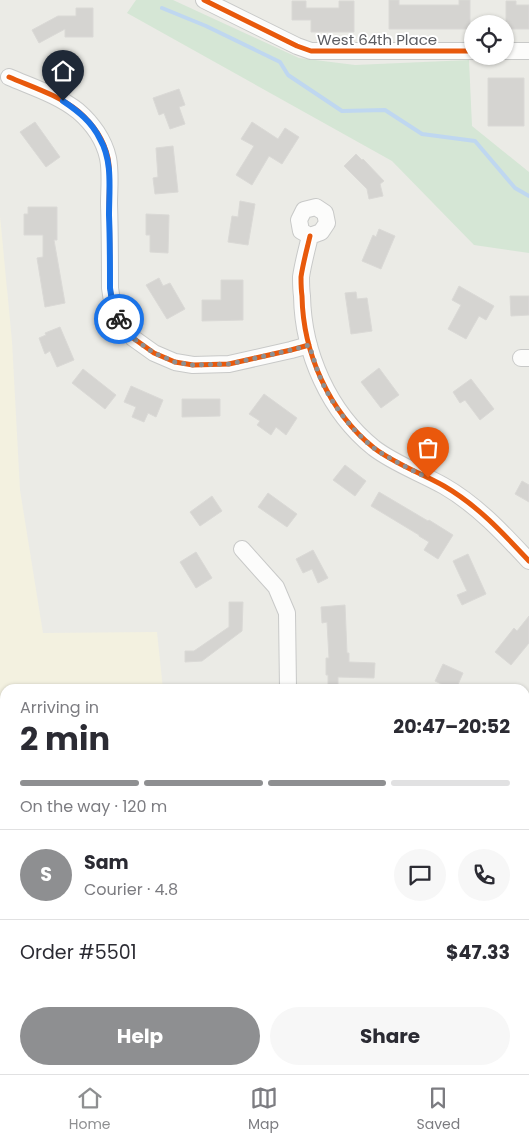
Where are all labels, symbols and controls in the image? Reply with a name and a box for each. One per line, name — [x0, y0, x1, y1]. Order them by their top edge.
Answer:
map controls — [464, 15, 514, 65]
button: locate — [464, 15, 514, 65]
street label: West 64th Place — [317, 29, 437, 50]
pin — [42, 50, 84, 101]
icon: home — [49, 57, 77, 85]
courier — [94, 294, 144, 344]
icon: bike — [105, 305, 133, 333]
pin — [407, 427, 449, 478]
icon: bag — [414, 434, 442, 462]
text: Arriving in — [20, 696, 99, 719]
text: 20:47–20:52 — [393, 713, 510, 740]
text: 2 min — [20, 716, 110, 761]
text: On the way · 120 m — [20, 795, 167, 818]
text: Sam — [84, 849, 129, 876]
button: chat — [394, 849, 446, 901]
button: phone — [458, 849, 510, 901]
text: S — [40, 861, 52, 888]
text: Courier · 4.8 — [84, 878, 178, 901]
text: Order #5501 — [20, 939, 137, 966]
text: $47.33 — [446, 939, 510, 966]
button: Help — [20, 1007, 260, 1065]
button: Share — [270, 1007, 510, 1065]
tab: Home — [69, 1084, 111, 1135]
tab: Map — [248, 1084, 279, 1135]
tab: Saved — [417, 1084, 460, 1135]

